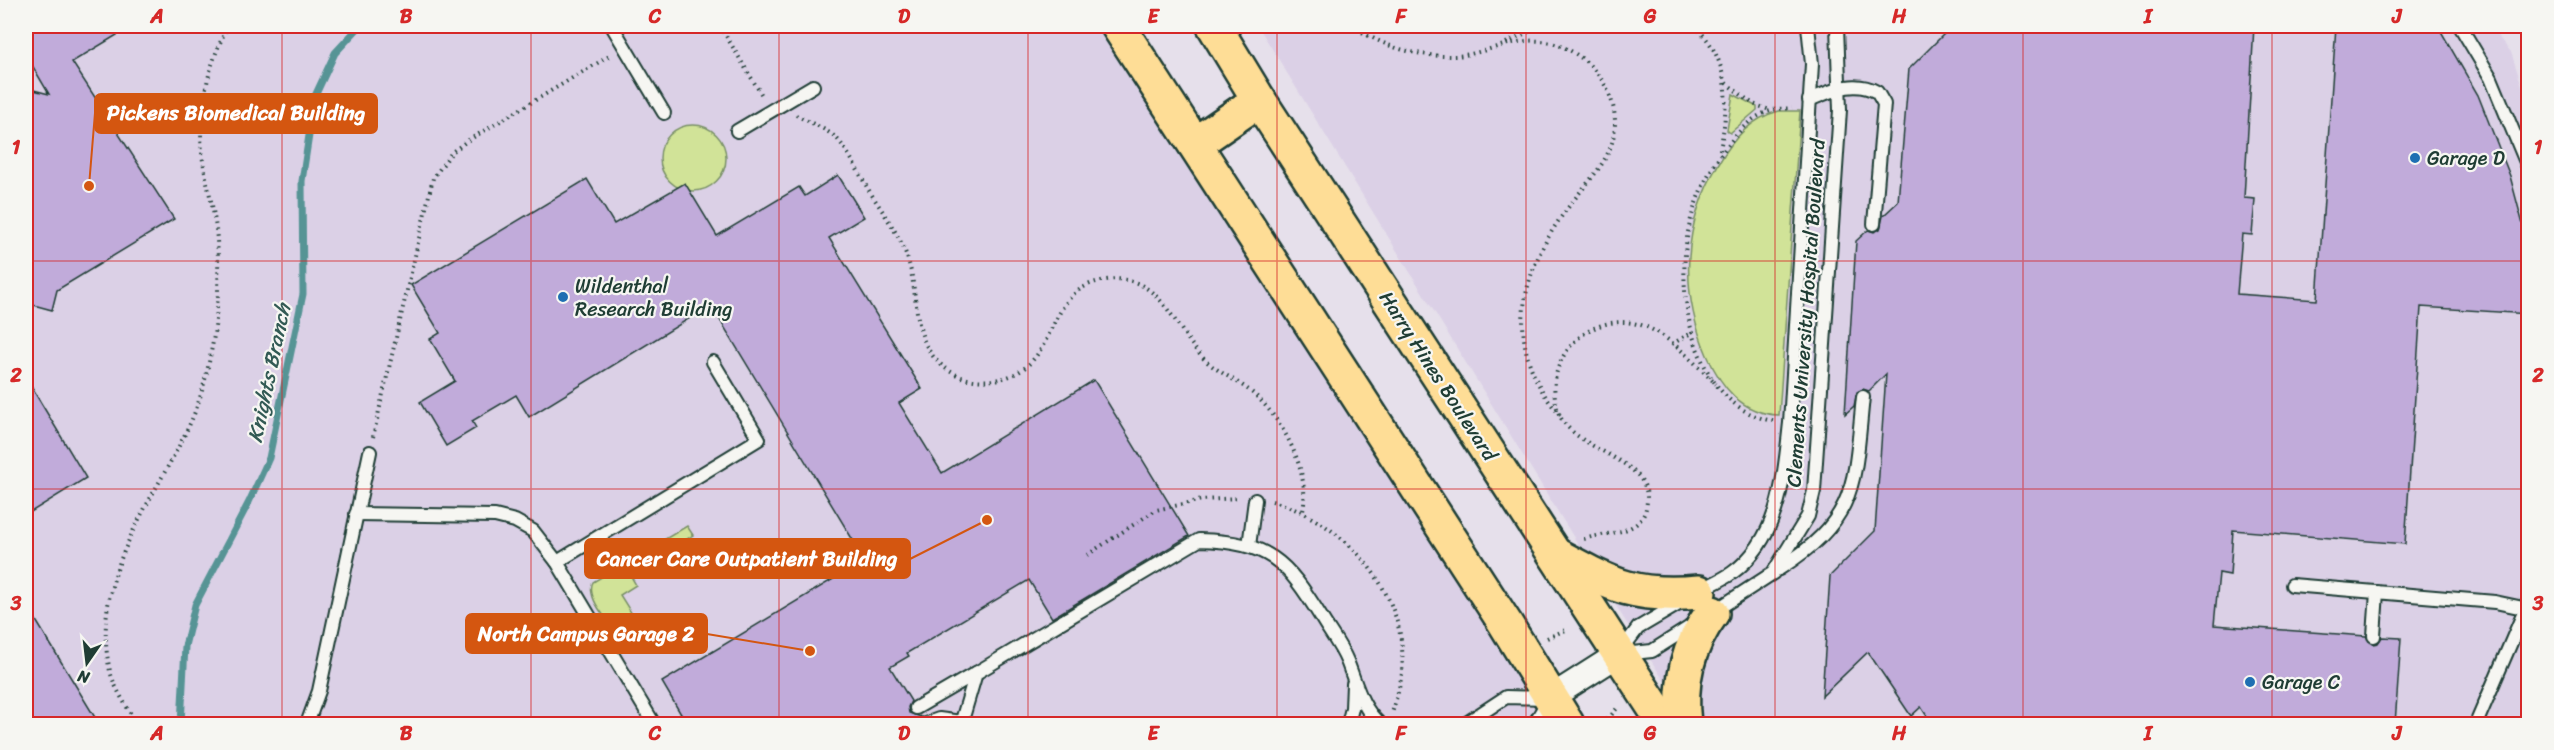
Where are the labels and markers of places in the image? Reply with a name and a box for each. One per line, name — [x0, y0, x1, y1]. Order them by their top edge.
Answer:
callout: Pickens Biomedical Building — [95, 94, 377, 133]
place label: Garage D — [2427, 141, 2505, 176]
marker: Garage D — [2408, 151, 2422, 165]
place label: Wildenthal Research Building — [575, 269, 732, 327]
marker: Wildenthal Research Building — [556, 290, 570, 304]
callout: Cancer Care Outpatient Building — [585, 539, 910, 578]
callout: North Campus Garage 2 — [466, 614, 707, 653]
place label: Garage C — [2262, 665, 2341, 700]
marker: Garage C — [2243, 675, 2257, 689]

